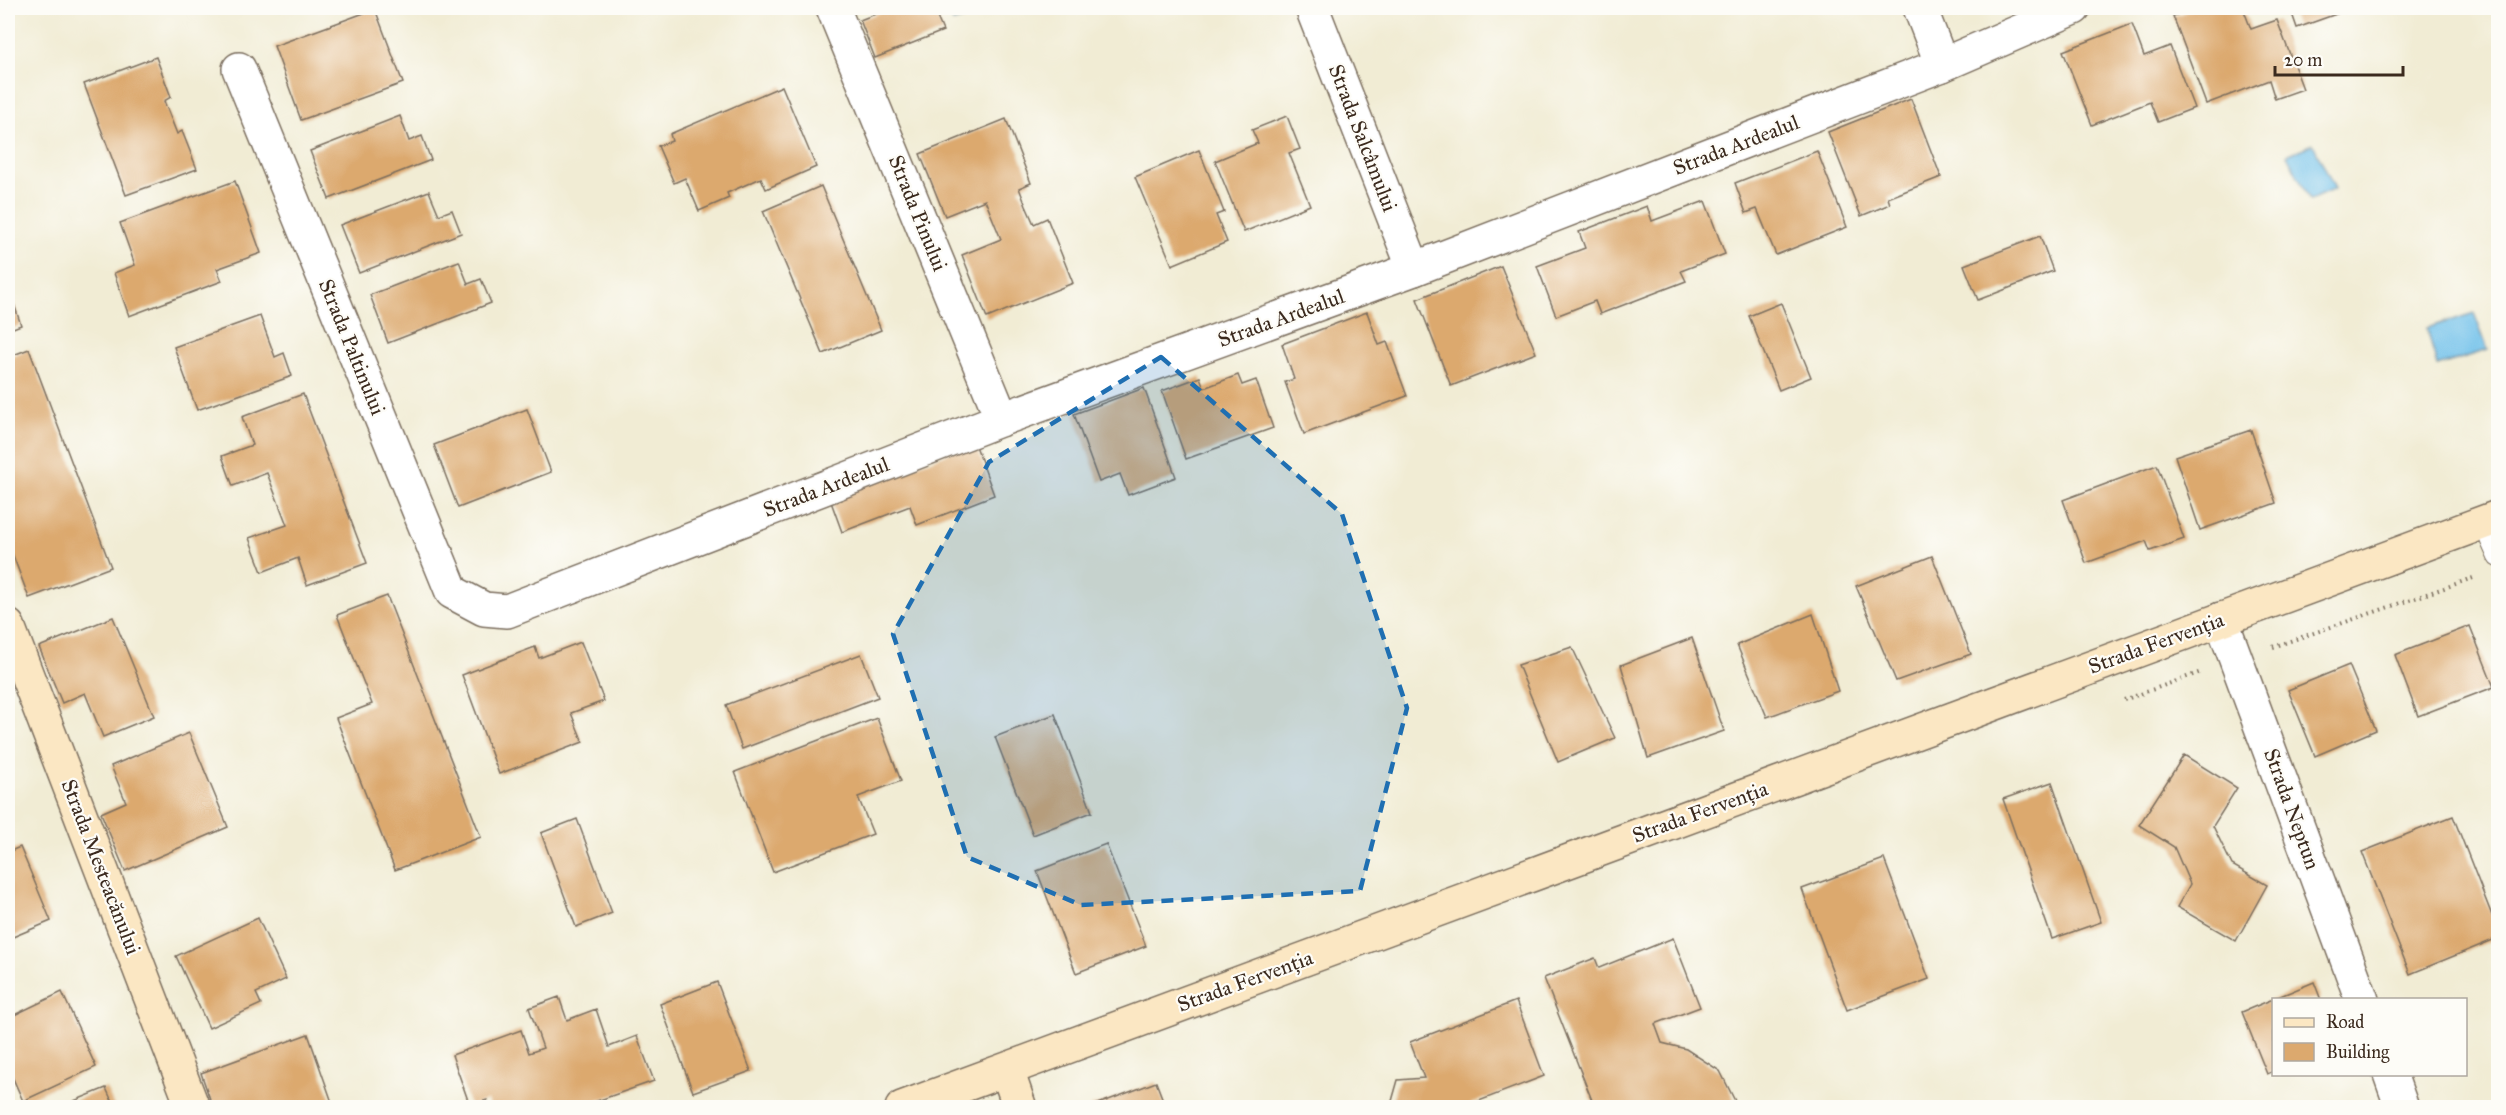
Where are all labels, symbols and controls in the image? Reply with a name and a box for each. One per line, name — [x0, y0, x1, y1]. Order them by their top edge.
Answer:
scale bar — [2275, 39, 2402, 77]
text: 20 m — [2284, 49, 2322, 71]
street label: Strada Salcâmului — [1323, 61, 1403, 216]
street label: Strada Ardealul — [1669, 109, 1803, 181]
street label: Strada Pinului — [883, 151, 953, 275]
street label: Strada Paltinului — [313, 275, 391, 419]
street label: Strada Ardealul — [1214, 283, 1348, 353]
street label: Strada Ardealul — [759, 451, 893, 523]
street label: Strada Fervenția — [2085, 606, 2227, 680]
street label: Strada Neptun — [2258, 745, 2326, 873]
street label: Strada Fervenția — [1629, 775, 1771, 849]
street label: Strada Mesteacănului — [56, 776, 147, 959]
street label: Strada Fervenția — [1174, 944, 1316, 1018]
legend — [2272, 998, 2467, 1076]
text: Road — [2326, 1011, 2364, 1033]
text: Building — [2326, 1041, 2390, 1064]

